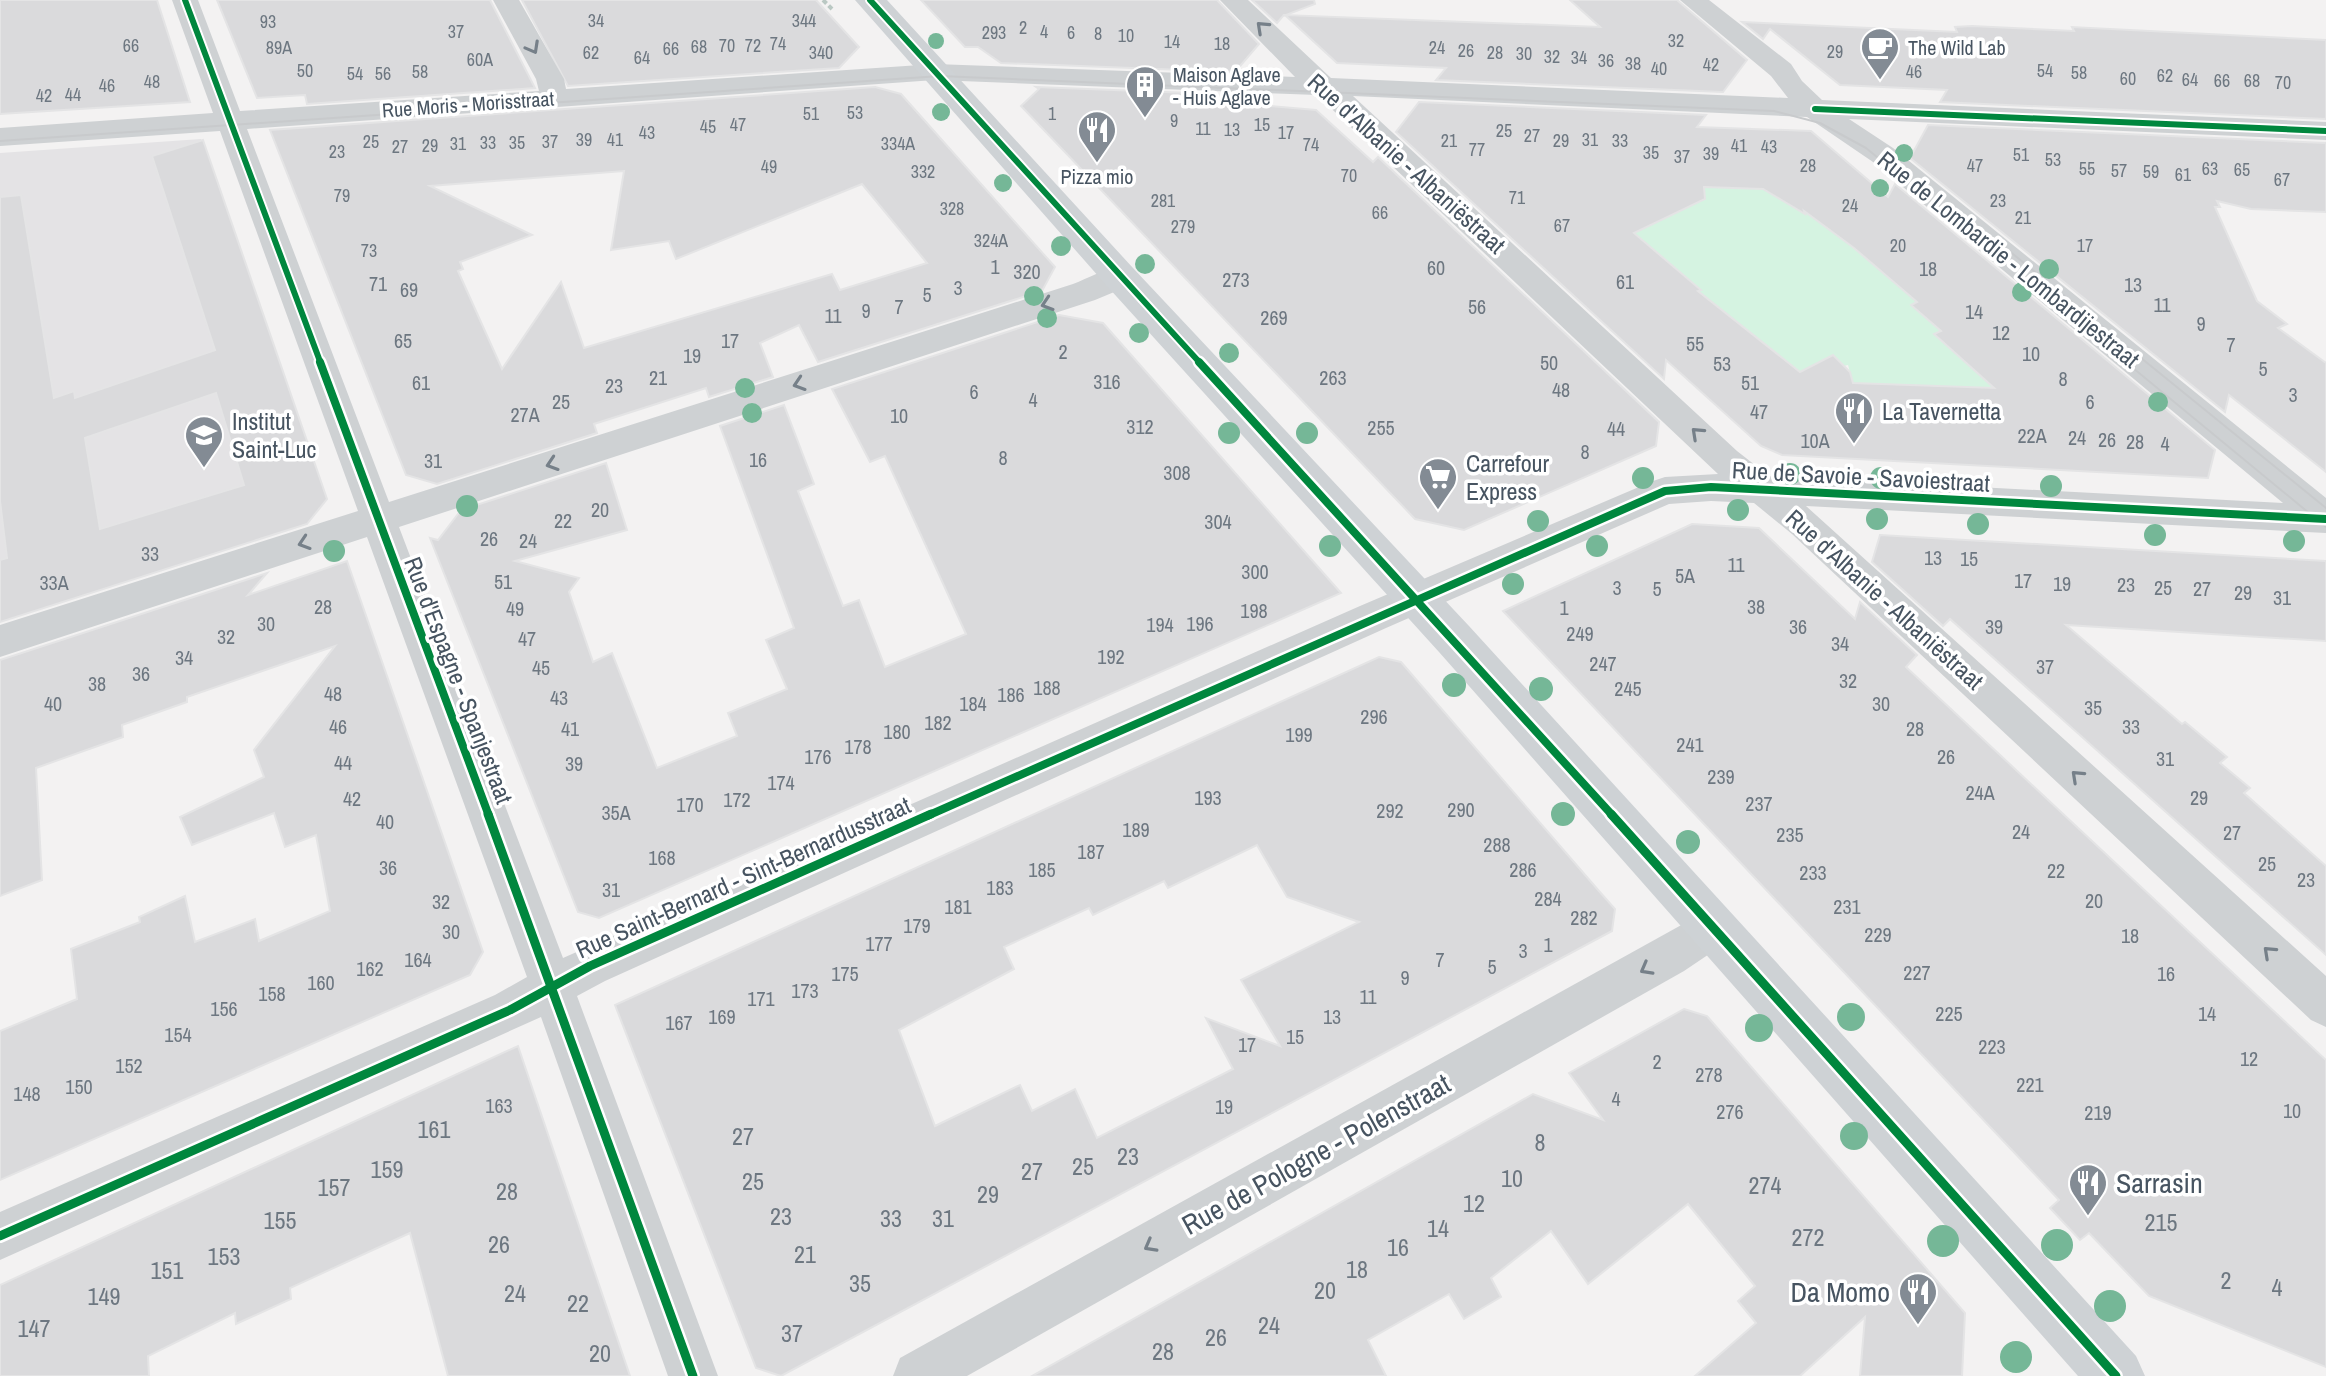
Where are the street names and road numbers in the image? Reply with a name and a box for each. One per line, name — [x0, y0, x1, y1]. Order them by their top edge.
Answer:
street label: Rue d'Albanie - Albaniëstraat — [1301, 66, 1513, 261]
street label: Rue Moris - Morisstraat — [381, 84, 555, 123]
street label: Rue de Lombardie - Lombardijestraat — [1871, 143, 2147, 375]
street label: Rue de Savoie - Savoiestraat — [1731, 453, 1991, 499]
street label: Rue d'Albanie - Albaniëstraat — [1779, 502, 1991, 697]
street label: Rue d'Espagne - Spanjestraat — [397, 552, 521, 809]
street label: Rue Saint-Bernard - Sint-Bernardusstraat — [571, 788, 916, 965]
street label: Rue de Pologne - Polenstraat — [1175, 1064, 1457, 1244]

